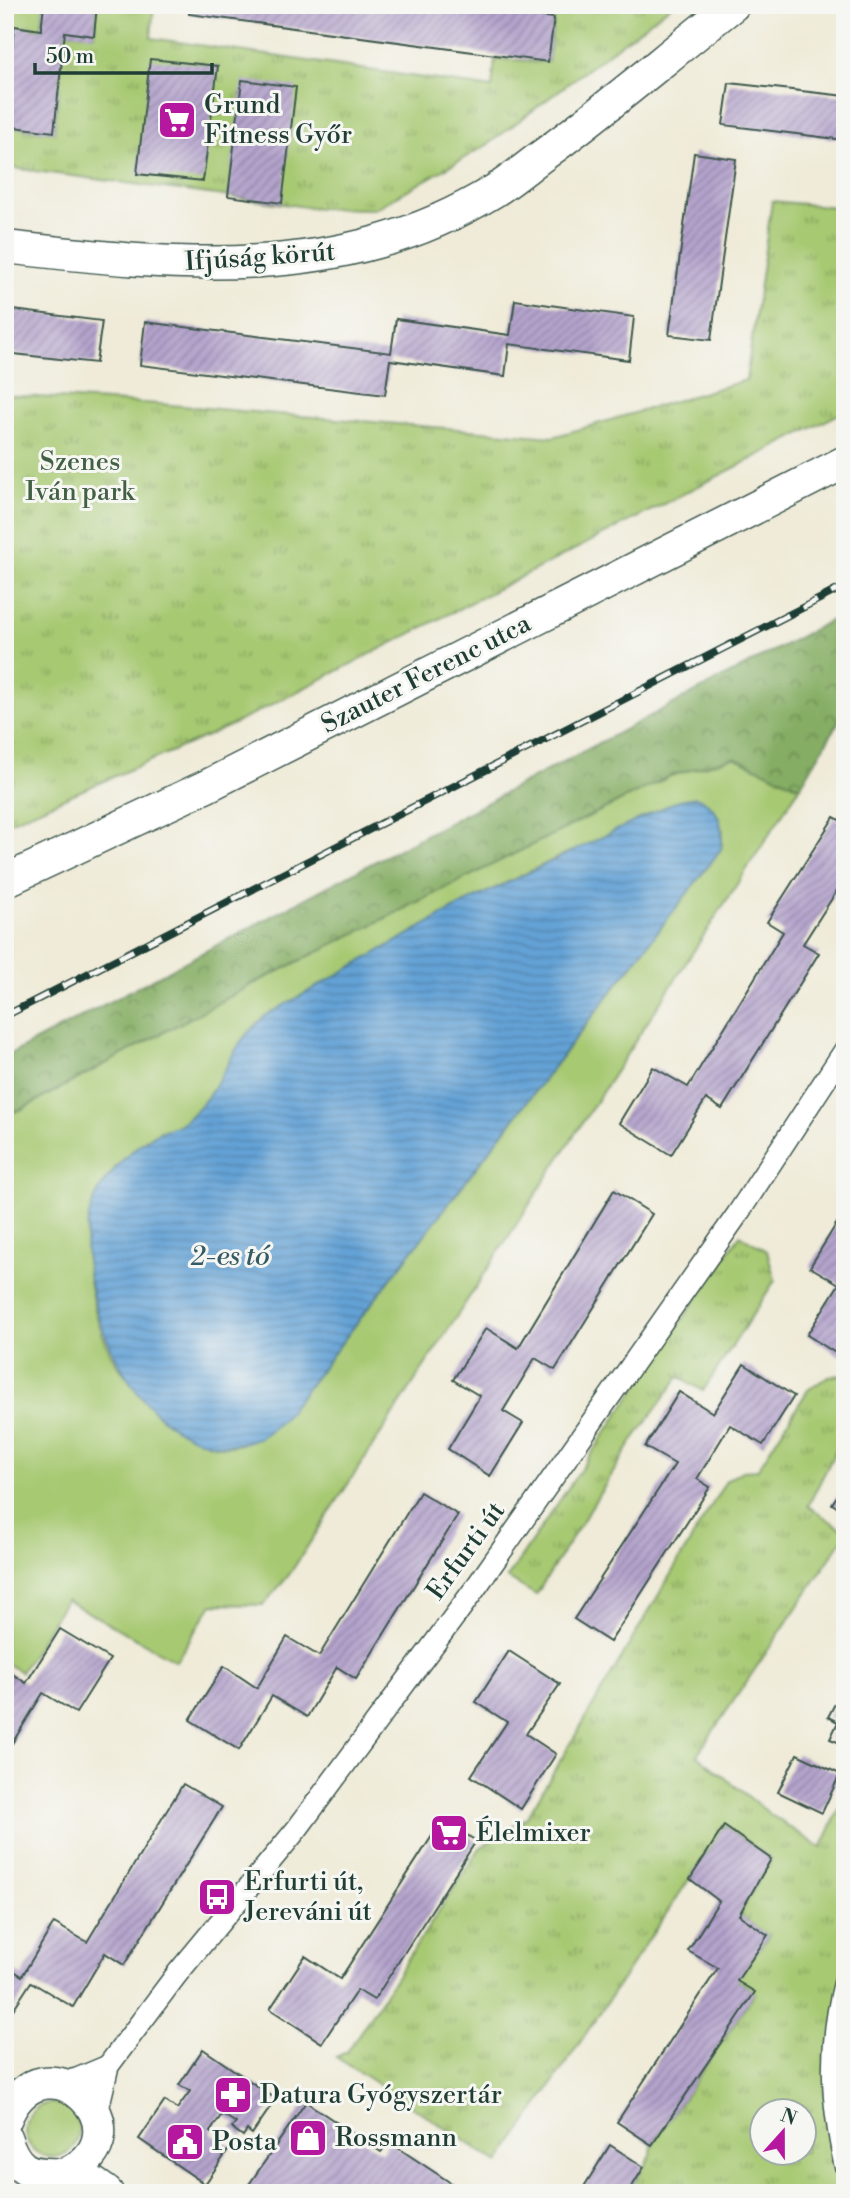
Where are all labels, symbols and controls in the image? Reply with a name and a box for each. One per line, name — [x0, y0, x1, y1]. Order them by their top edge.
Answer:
scale bar — [35, 32, 212, 76]
text: 50 m — [46, 44, 94, 70]
place label: Grund Fitness Győr — [204, 89, 352, 151]
supermarket icon: Grund Fitness Győr — [156, 99, 198, 141]
street label: Ifjúság körút — [184, 236, 336, 278]
park label: Szenes Iván park — [25, 446, 136, 508]
street label: Szauter Ferenc utca — [316, 607, 537, 741]
water label: 2-es tó — [190, 1239, 271, 1274]
street label: Erfurti út — [420, 1496, 512, 1606]
supermarket icon: Élelmixer — [428, 1812, 470, 1854]
place label: Élelmixer — [476, 1815, 591, 1849]
place label: Erfurti út, Jereváni út — [243, 1866, 372, 1928]
bus stop icon: Erfurti út, Jereváni út — [196, 1876, 238, 1918]
pharmacy icon: Datura Gyógyszertár — [212, 2074, 254, 2116]
place label: Datura Gyógyszertár — [260, 2079, 502, 2111]
north arrow — [748, 2096, 818, 2166]
text: N — [777, 2103, 800, 2131]
shop icon: Rossmann — [287, 2117, 329, 2159]
public building icon: Posta — [164, 2121, 206, 2163]
place label: Rossmann — [335, 2122, 457, 2154]
place label: Posta — [212, 2126, 278, 2158]

